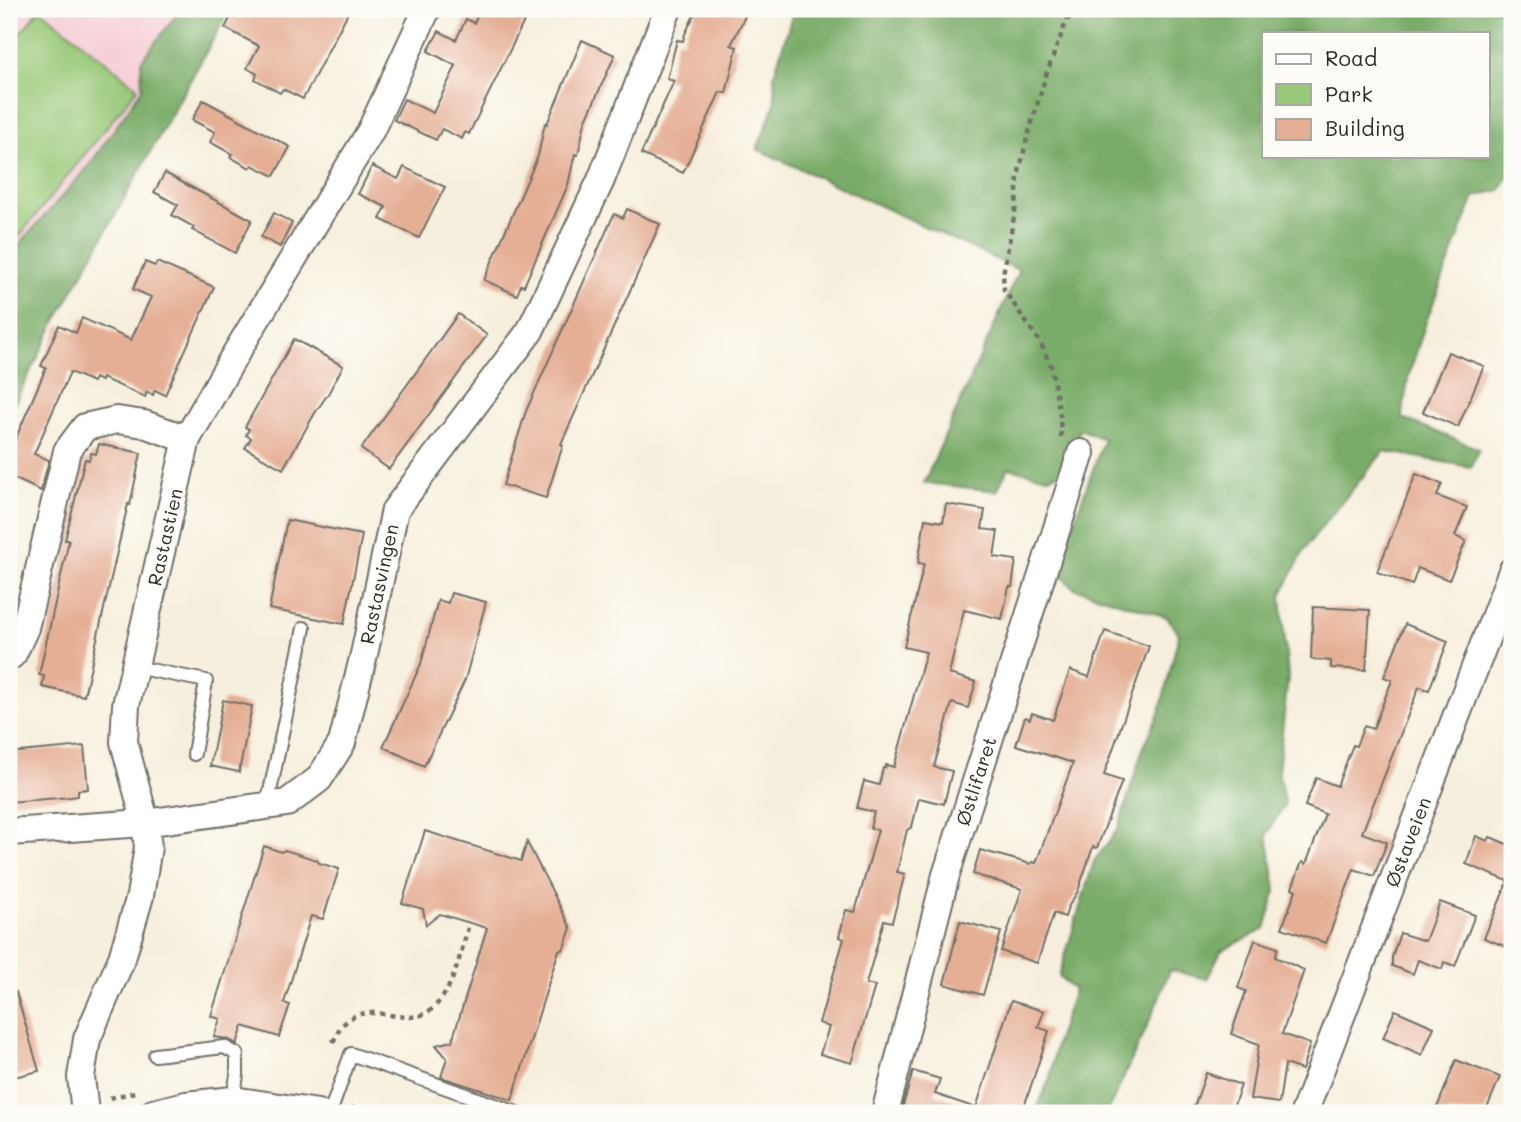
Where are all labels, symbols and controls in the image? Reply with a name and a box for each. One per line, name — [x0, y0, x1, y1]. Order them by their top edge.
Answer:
legend — [1262, 32, 1490, 158]
text: Road — [1325, 44, 1377, 71]
text: Park — [1325, 80, 1373, 107]
text: Building — [1325, 114, 1405, 141]
street label: Rastastien — [141, 486, 188, 588]
street label: Rastasvingen — [354, 521, 403, 646]
street label: Østlifaret — [949, 733, 1002, 829]
street label: Østaveien — [1379, 793, 1436, 890]

